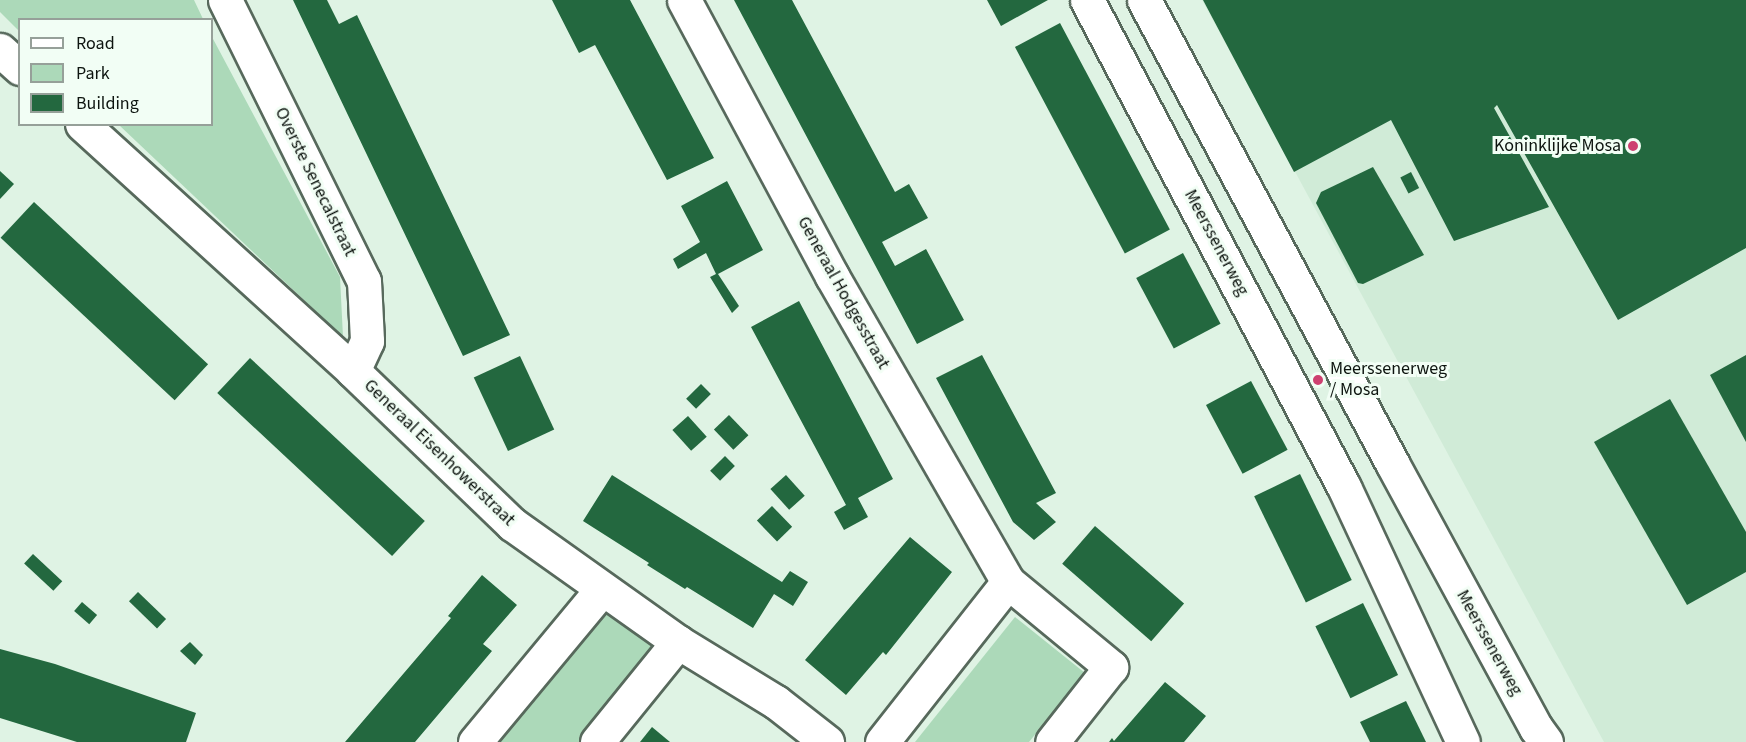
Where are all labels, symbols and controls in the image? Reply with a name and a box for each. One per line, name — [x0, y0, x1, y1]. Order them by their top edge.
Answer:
legend — [18, 18, 213, 126]
text: Road — [76, 31, 115, 56]
text: Park — [76, 61, 110, 86]
text: Building — [76, 91, 139, 116]
street label: Overste Senecalstraat — [270, 104, 360, 260]
place label: Koninklijke Mosa — [1494, 135, 1621, 157]
marker: Koninklijke Mosa — [1626, 139, 1640, 153]
street label: Meerssenerweg — [1179, 186, 1253, 300]
street label: Generaal Hodgesstraat — [792, 213, 894, 373]
place label: Meerssenerweg / Mosa — [1330, 359, 1447, 401]
marker: Meerssenerweg / Mosa — [1311, 373, 1325, 387]
street label: Generaal Eisenhowerstraat — [359, 375, 519, 531]
street label: Meerssenerweg — [1451, 587, 1527, 699]

